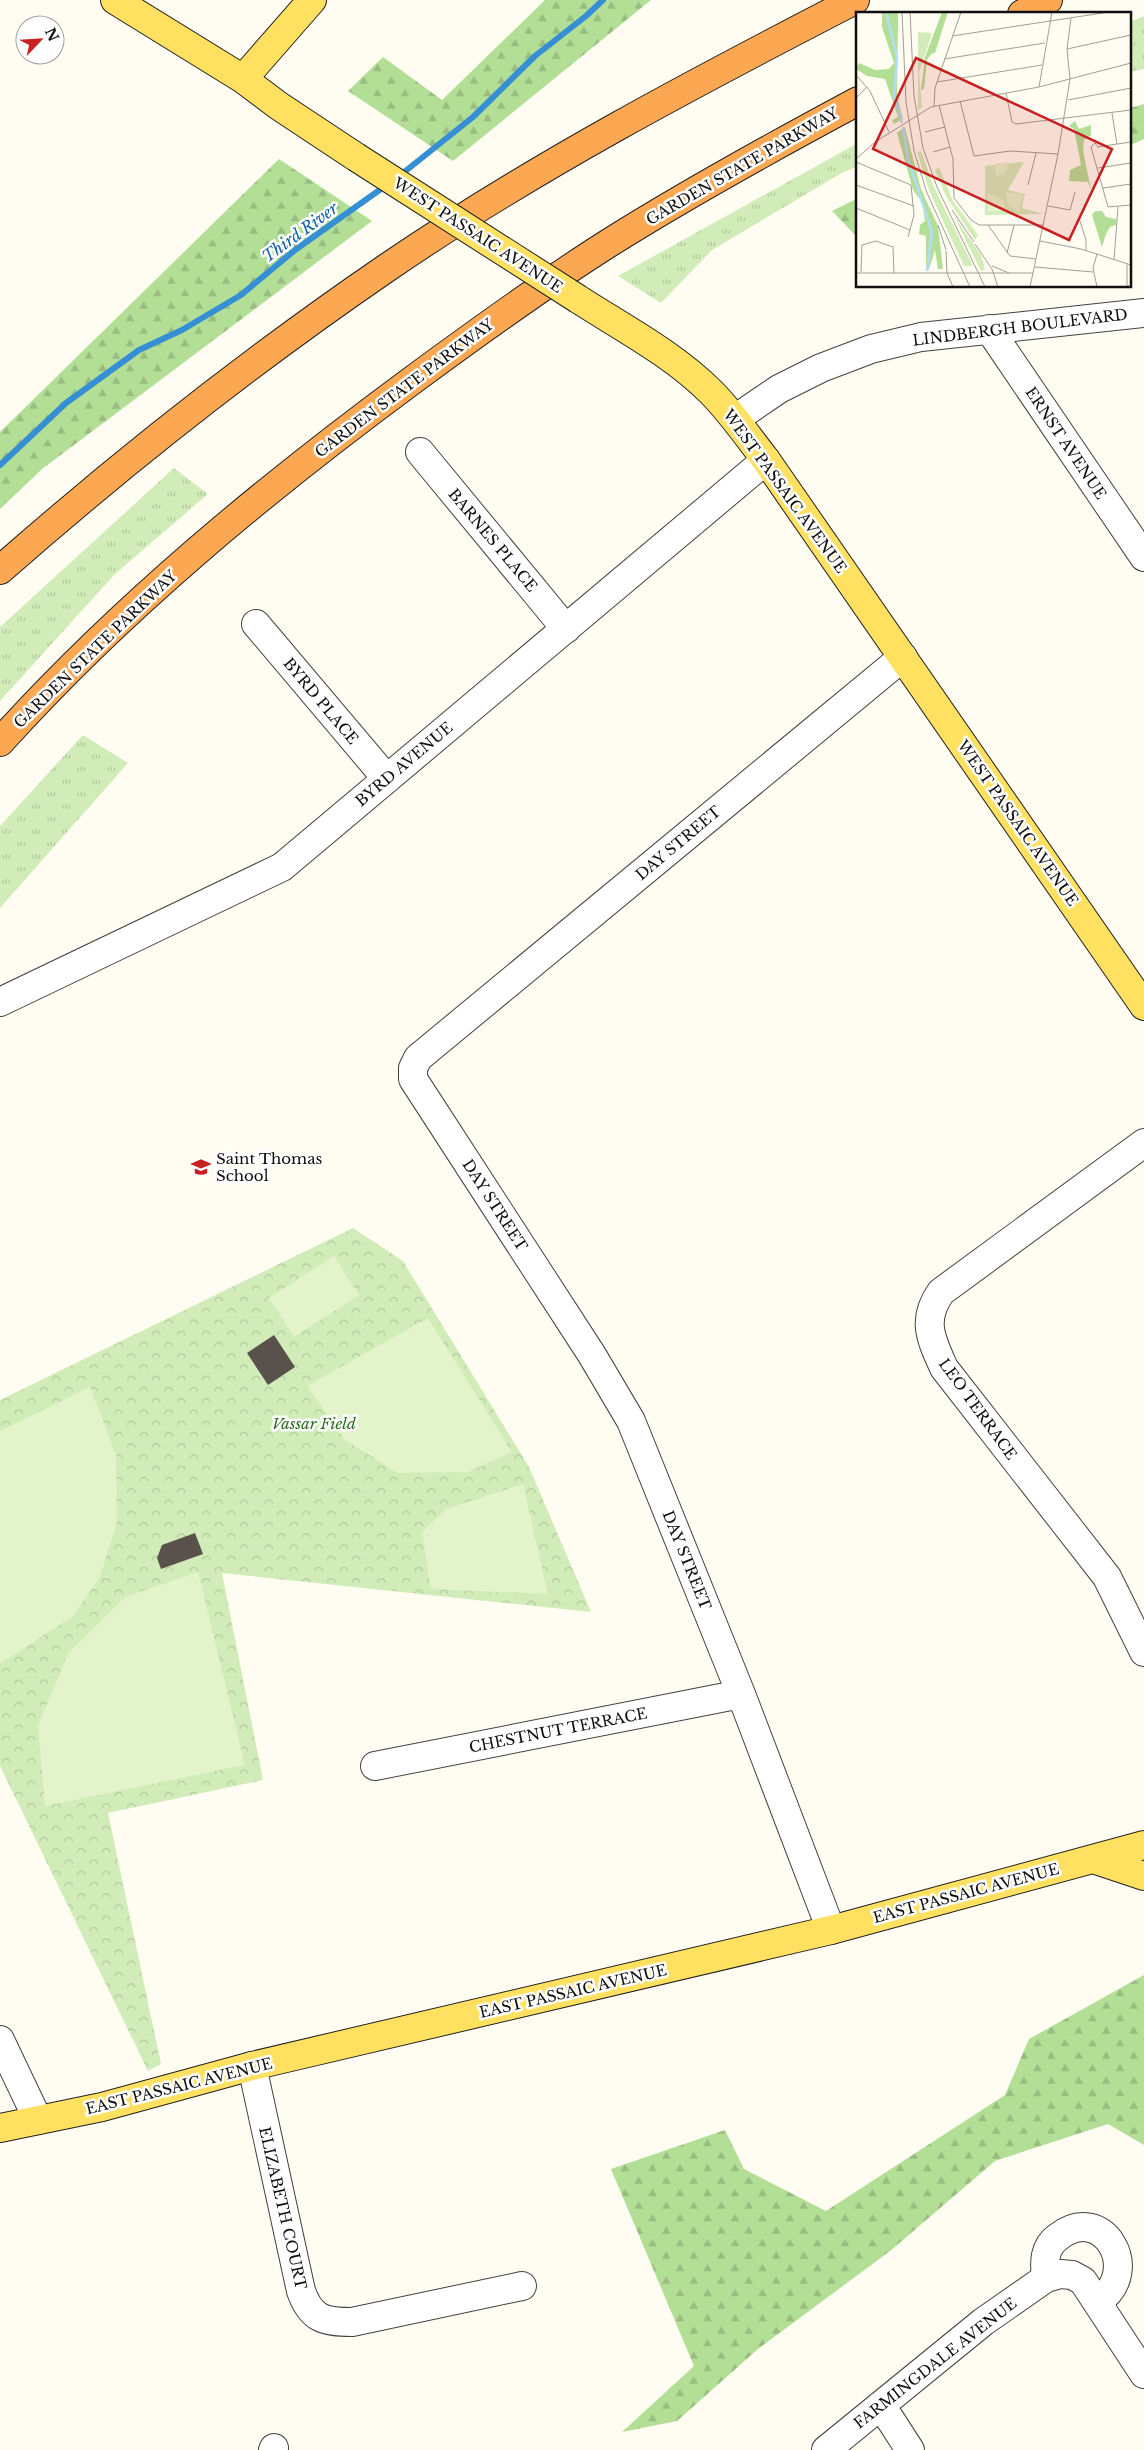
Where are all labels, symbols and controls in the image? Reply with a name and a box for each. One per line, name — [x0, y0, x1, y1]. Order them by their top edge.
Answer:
inset map — [856, 12, 1132, 288]
north arrow — [15, 15, 65, 65]
text: N — [41, 25, 63, 44]
street label: GARDEN STATE PARKWAY — [642, 103, 842, 229]
street label: WEST PASSAIC AVENUE — [389, 173, 566, 297]
water label: Third River — [258, 197, 342, 266]
street label: LINDBERGH BOULEVARD — [911, 304, 1129, 350]
street label: GARDEN STATE PARKWAY — [311, 314, 498, 461]
street label: ERNST AVENUE — [1021, 383, 1111, 503]
street label: WEST PASSAIC AVENUE — [719, 405, 851, 577]
street label: BARNES PLACE — [444, 485, 542, 595]
street label: GARDEN STATE PARKWAY — [10, 565, 181, 732]
street label: BYRD PLACE — [279, 654, 363, 748]
street label: BYRD AVENUE — [351, 718, 457, 810]
street label: WEST PASSAIC AVENUE — [953, 736, 1083, 910]
street label: DAY STREET — [632, 802, 724, 884]
place label: Saint Thomas School — [216, 1149, 323, 1185]
school or university icon: Saint Thomas School — [190, 1156, 212, 1178]
street label: DAY STREET — [458, 1156, 532, 1254]
street label: LEO TERRACE — [935, 1355, 1021, 1463]
park label: Vassar Field — [272, 1414, 356, 1433]
street label: DAY STREET — [658, 1508, 716, 1612]
street label: CHESTNUT TERRACE — [467, 1703, 649, 1757]
street label: EAST PASSAIC AVENUE — [871, 1859, 1061, 1927]
street label: EAST PASSAIC AVENUE — [477, 1960, 669, 2022]
street label: EAST PASSAIC AVENUE — [84, 2054, 274, 2118]
street label: ELIZABETH COURT — [255, 2125, 311, 2291]
street label: FARMINGDALE AVENUE — [850, 2293, 1020, 2433]

